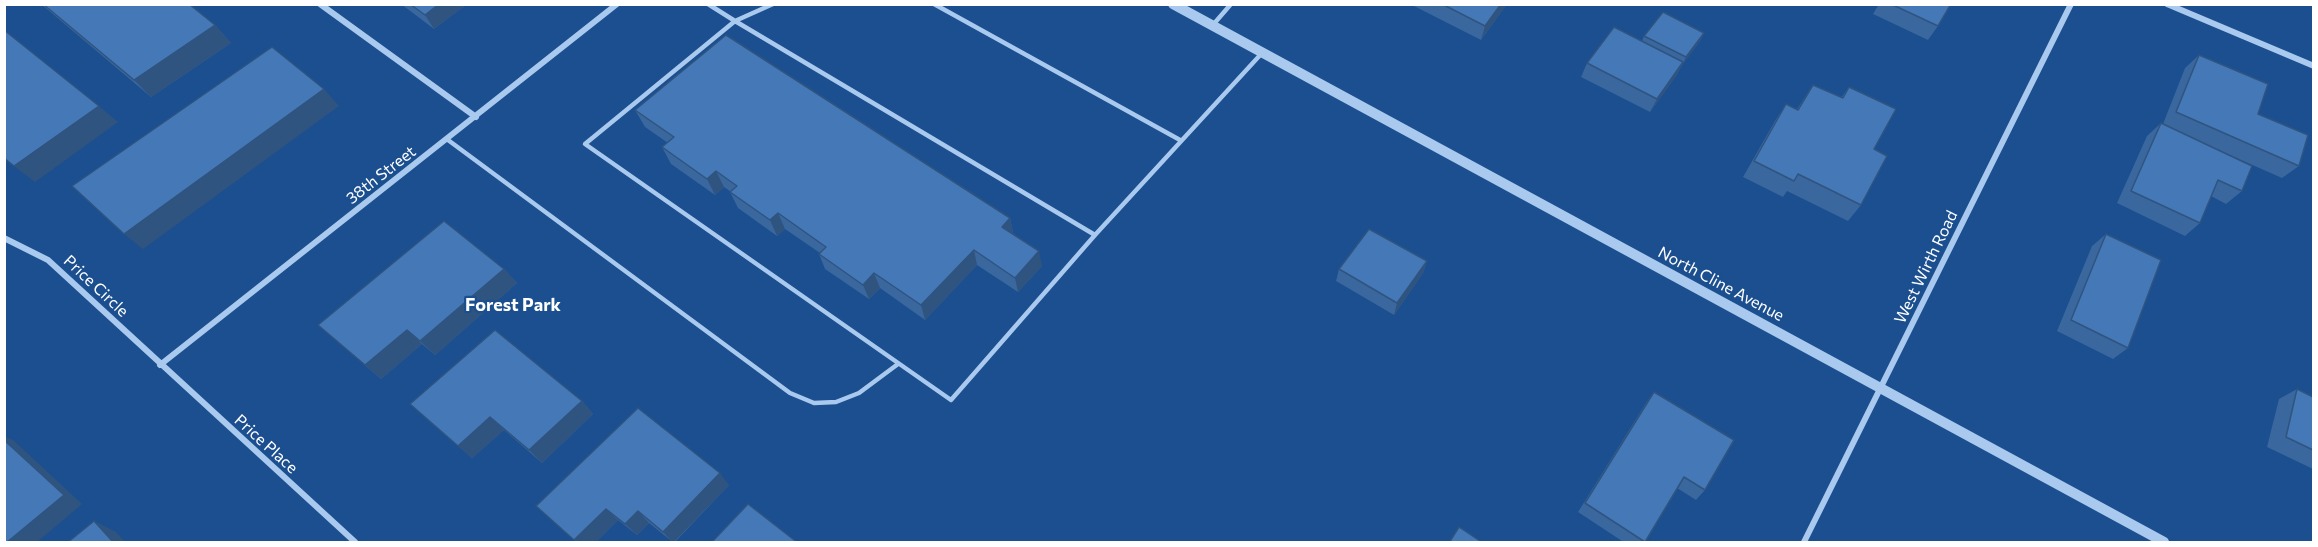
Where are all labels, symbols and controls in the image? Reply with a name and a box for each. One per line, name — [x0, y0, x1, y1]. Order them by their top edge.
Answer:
street label: 38th Street — [342, 142, 420, 208]
street label: West Wirth Road — [1890, 207, 1962, 327]
street label: North Cline Avenue — [1655, 243, 1787, 325]
street label: Price Circle — [60, 251, 132, 321]
district label: Forest Park — [465, 294, 561, 316]
street label: Price Place — [230, 411, 302, 477]

